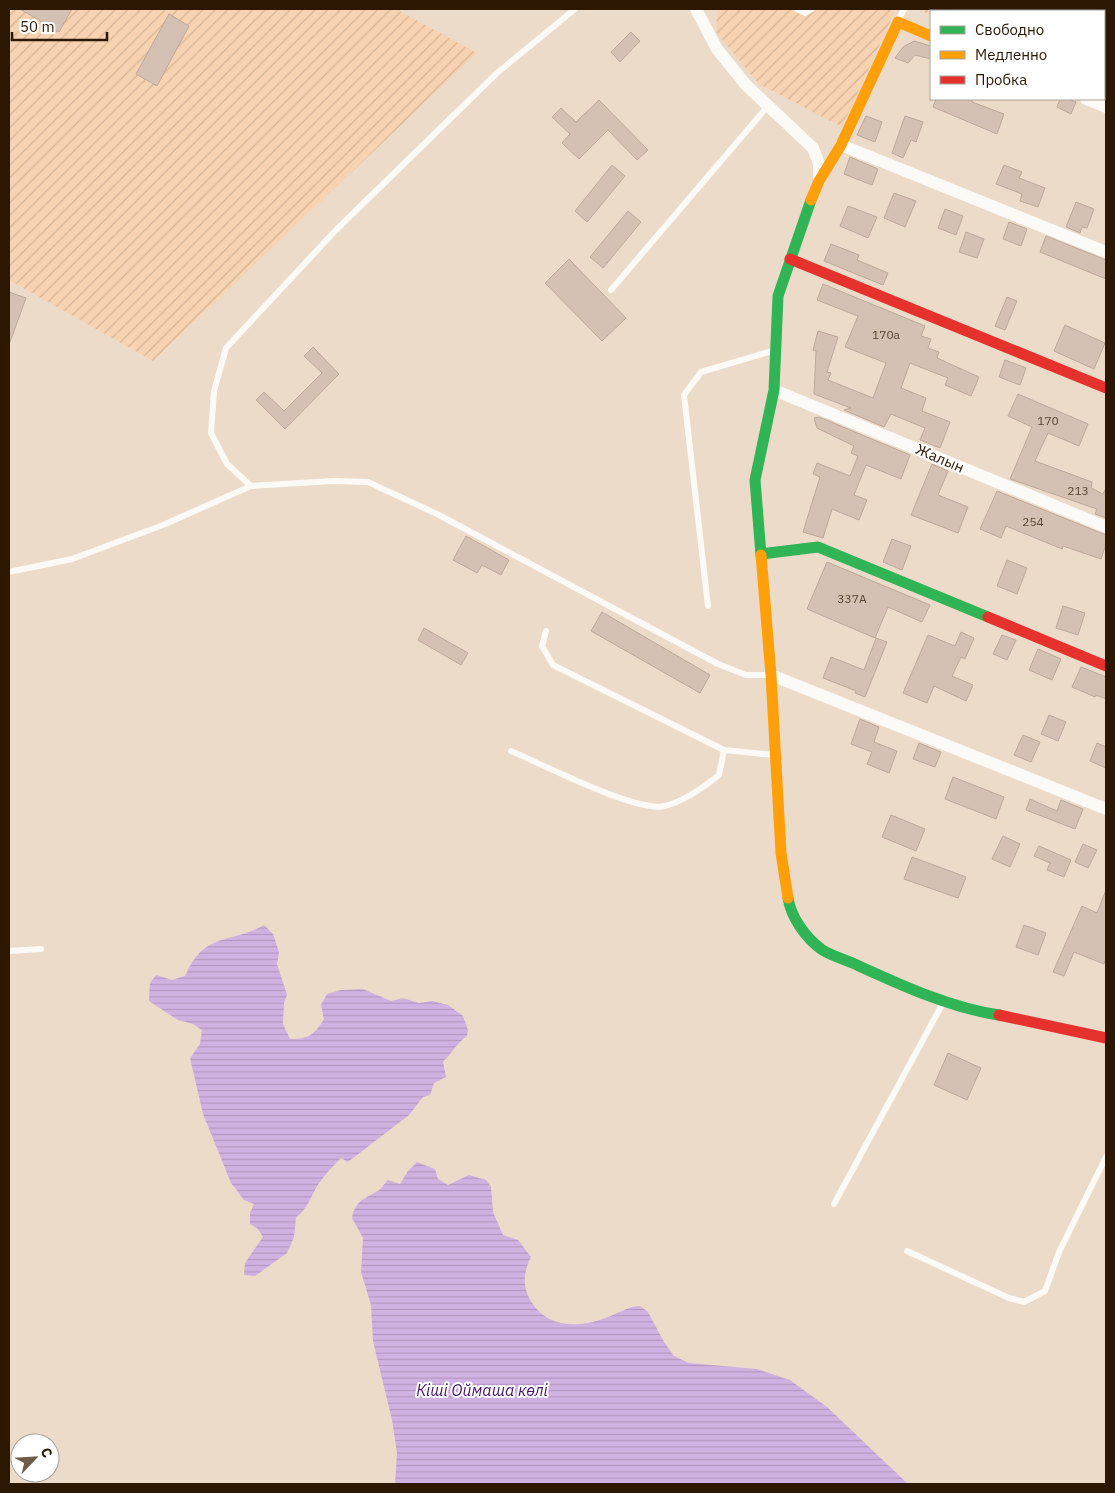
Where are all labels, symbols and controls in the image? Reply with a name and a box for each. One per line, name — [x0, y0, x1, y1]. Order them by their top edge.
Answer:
scale bar — [12, 10, 108, 42]
legend — [930, 10, 1105, 100]
text: 50 m — [20, 17, 55, 36]
text: Свободно — [975, 20, 1044, 39]
text: Медленно — [975, 45, 1047, 64]
text: Пробка — [975, 70, 1027, 89]
house number: 170а — [872, 327, 901, 342]
house number: 170 — [1037, 413, 1059, 428]
street label: Жалын — [913, 439, 967, 477]
house number: 213 — [1067, 483, 1089, 498]
house number: 254 — [1022, 514, 1044, 529]
house number: 337А — [837, 591, 867, 606]
water label: Кіші Оймаша көлi — [416, 1380, 549, 1400]
north arrow — [10, 1433, 60, 1483]
text: С — [37, 1445, 57, 1460]

